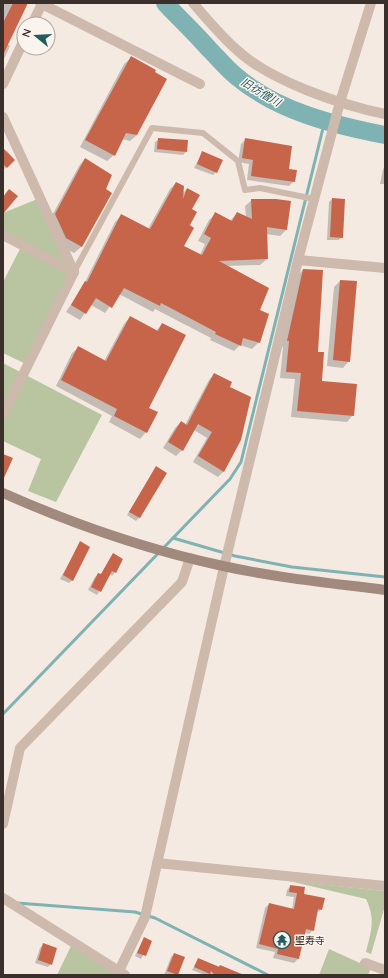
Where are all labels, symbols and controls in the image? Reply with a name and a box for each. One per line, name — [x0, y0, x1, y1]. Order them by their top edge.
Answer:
north arrow — [16, 16, 56, 56]
text: N — [19, 27, 34, 39]
water label: 旧彷僧川 — [239, 75, 284, 110]
temple icon: 聖寿寺 — [272, 930, 292, 950]
place label: 聖寿寺 — [295, 934, 325, 947]

